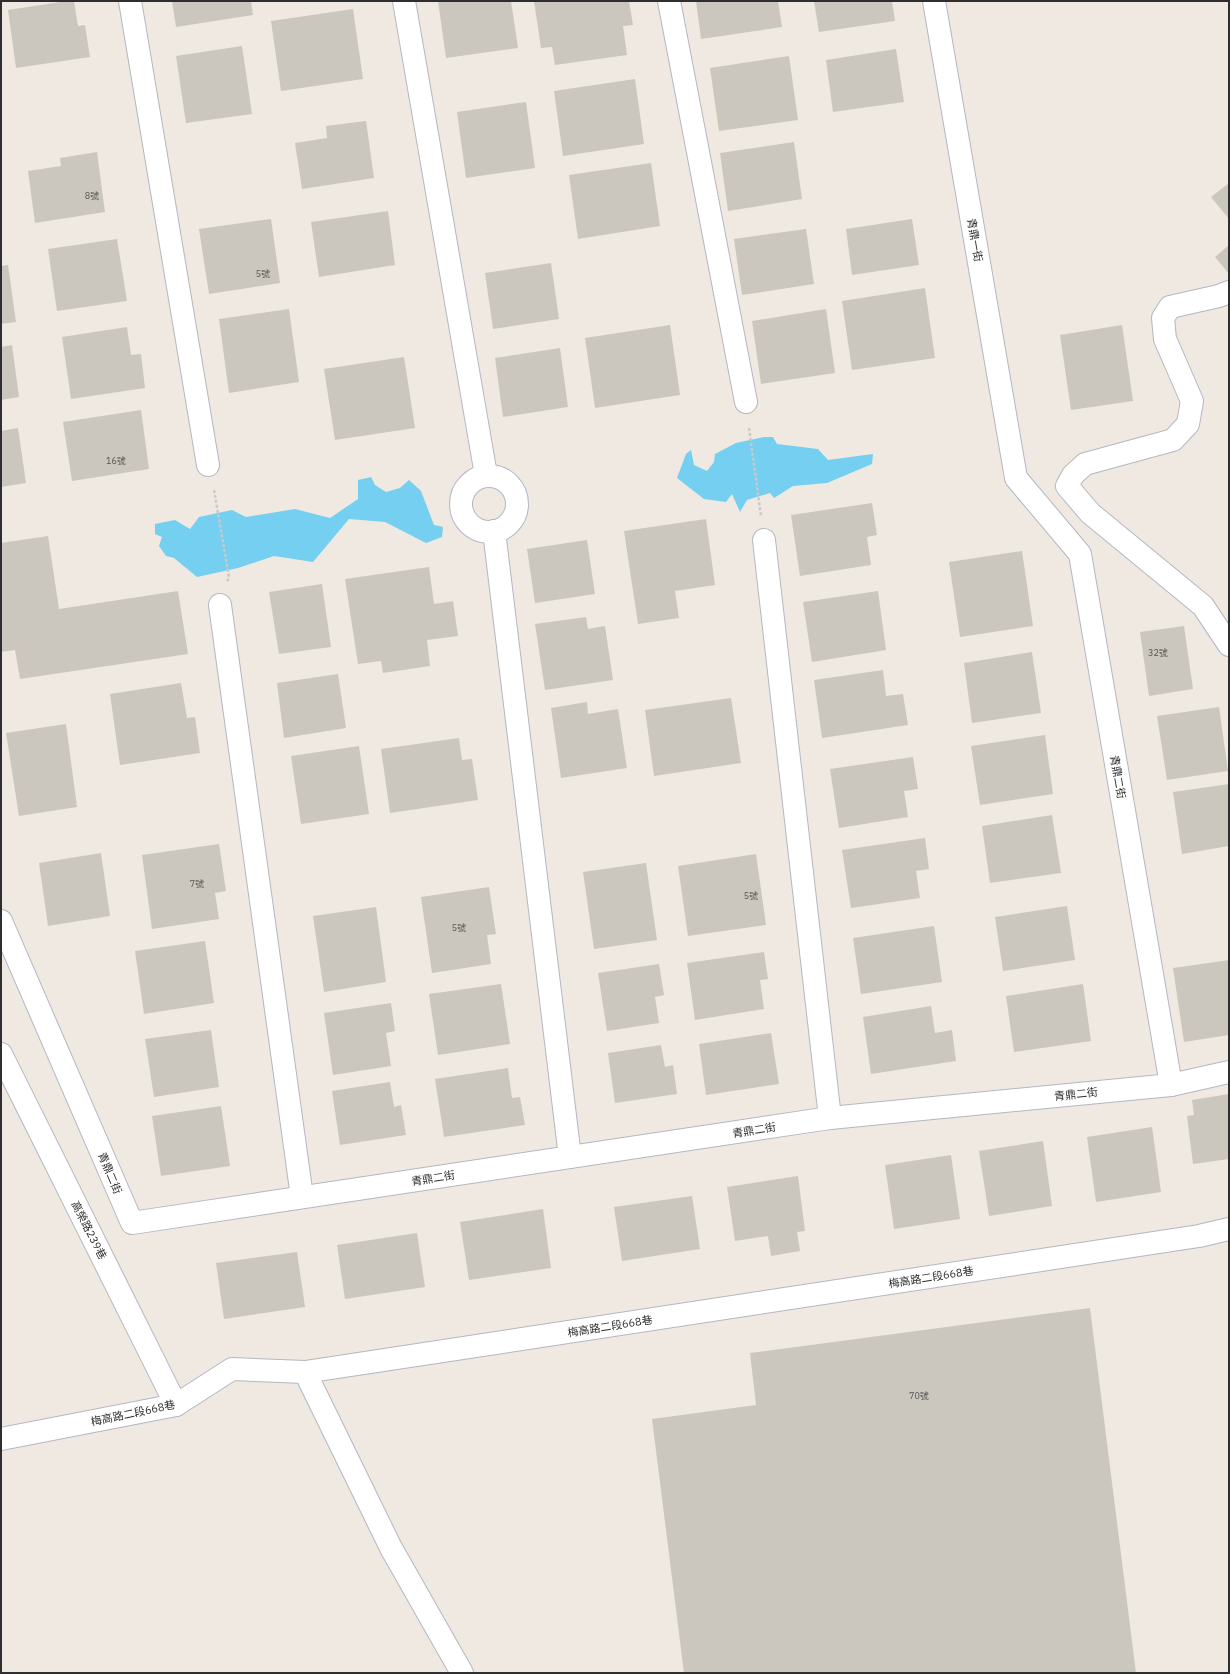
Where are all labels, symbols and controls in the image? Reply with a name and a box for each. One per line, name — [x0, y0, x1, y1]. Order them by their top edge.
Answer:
house number: 8號 — [85, 190, 99, 201]
street label: 青鼎一街 — [964, 217, 986, 263]
house number: 5號 — [256, 268, 270, 279]
house number: 16號 — [106, 455, 126, 466]
house number: 32號 — [1148, 647, 1168, 658]
street label: 青鼎二街 — [1107, 754, 1129, 800]
house number: 7號 — [190, 878, 204, 889]
house number: 5號 — [744, 890, 758, 901]
house number: 5號 — [452, 922, 466, 933]
street label: 青鼎二街 — [1053, 1085, 1099, 1103]
street label: 青鼎二街 — [731, 1120, 777, 1140]
street label: 青鼎二街 — [95, 1150, 125, 1196]
street label: 青鼎二街 — [410, 1168, 456, 1188]
street label: 高榮路239巷 — [68, 1198, 110, 1262]
street label: 梅高路二段668巷 — [888, 1263, 974, 1291]
street label: 梅高路二段668巷 — [567, 1312, 653, 1340]
house number: 70號 — [909, 1390, 929, 1401]
street label: 梅高路二段668巷 — [90, 1397, 176, 1429]

